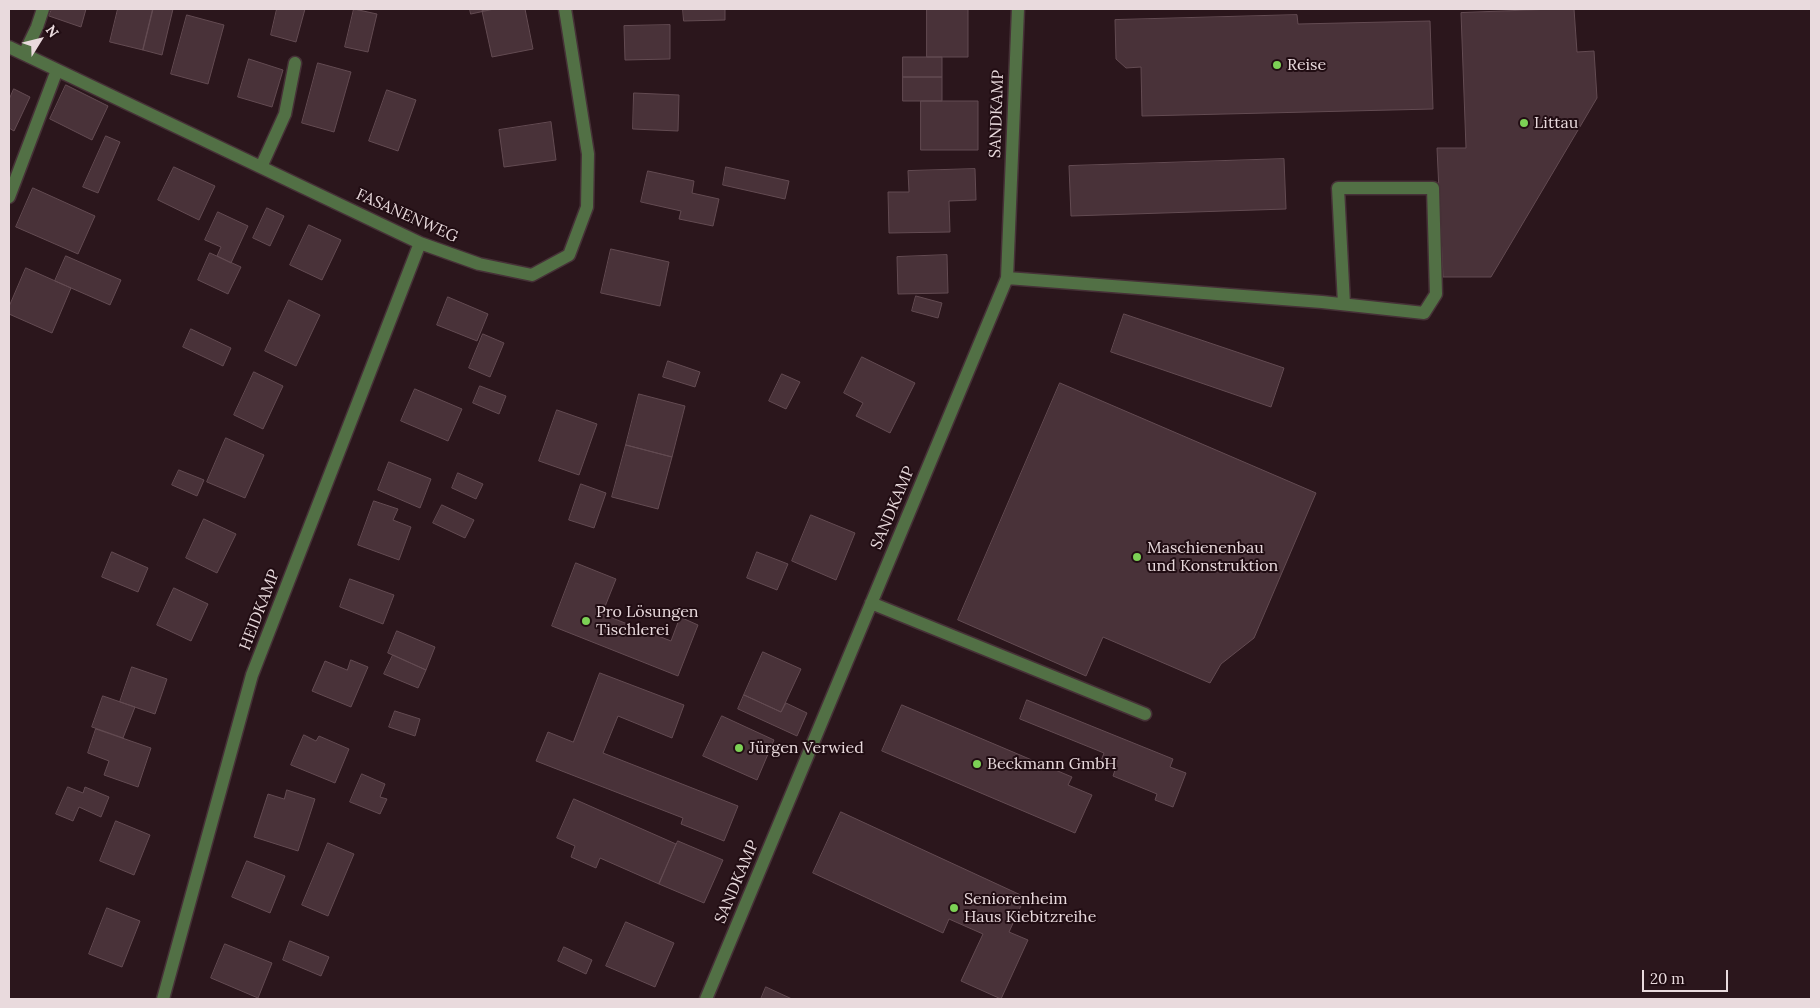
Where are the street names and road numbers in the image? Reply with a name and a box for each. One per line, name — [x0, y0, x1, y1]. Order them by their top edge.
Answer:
street label: SANDKAMP — [986, 70, 1008, 158]
street label: FASANENWEG — [353, 185, 461, 247]
street label: SANDKAMP — [867, 464, 919, 552]
street label: HEIDKAMP — [236, 567, 284, 653]
street label: SANDKAMP — [711, 838, 763, 926]

